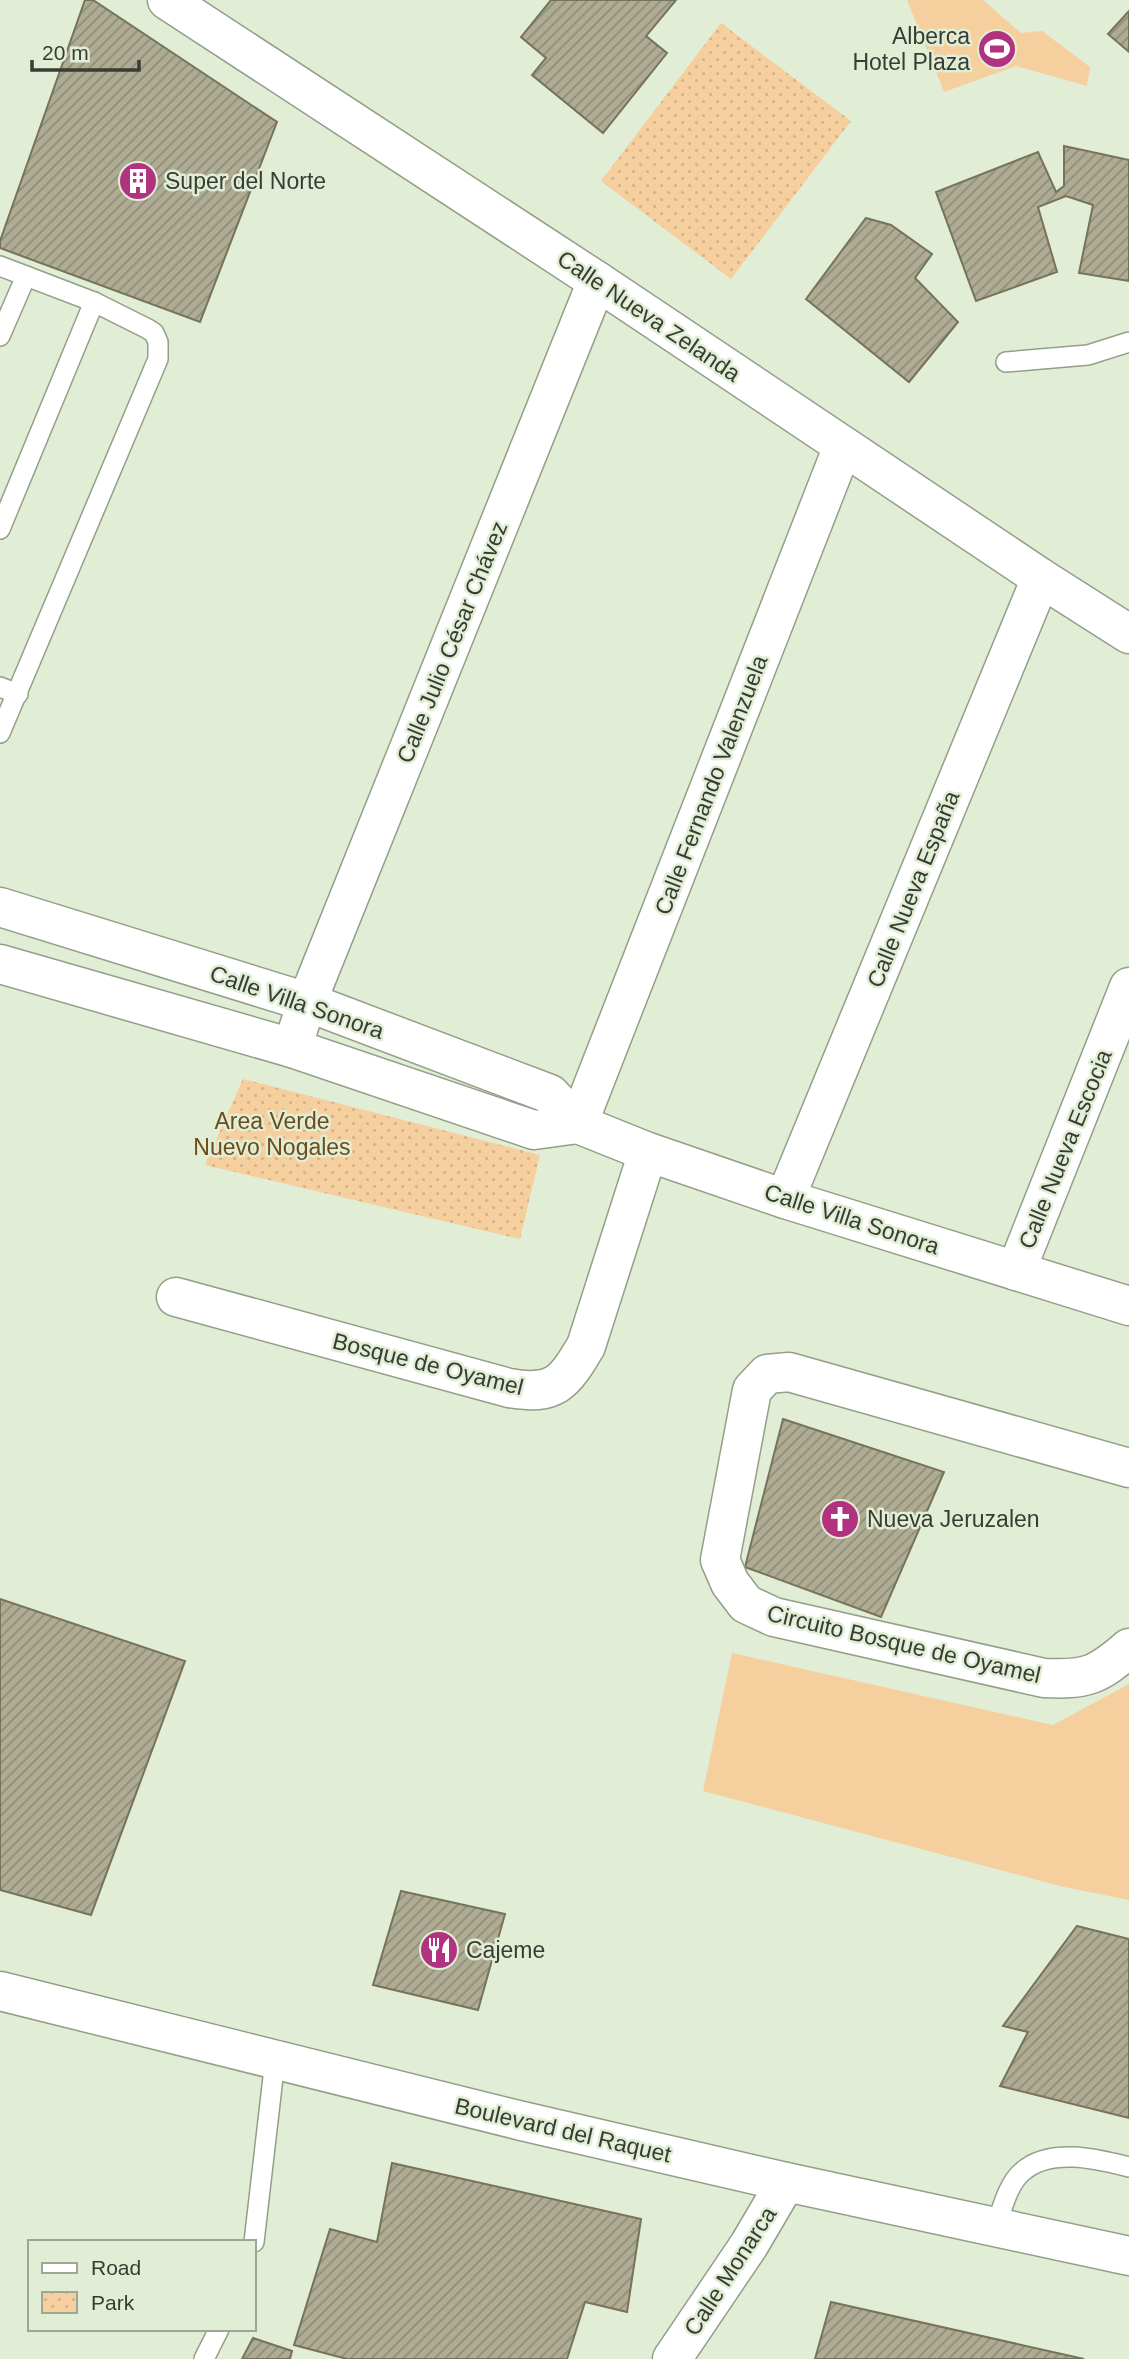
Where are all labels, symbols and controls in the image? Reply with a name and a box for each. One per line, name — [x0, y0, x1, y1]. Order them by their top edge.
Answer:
place label: Alberca Hotel Plaza — [852, 23, 970, 75]
scale bar — [32, 28, 138, 72]
sports icon: Alberca Hotel Plaza — [976, 28, 1018, 70]
text: 20 m — [42, 41, 89, 64]
building icon: Super del Norte — [117, 160, 159, 202]
place label: Super del Norte — [165, 168, 326, 194]
street label: Calle Nueva Zelanda — [553, 245, 745, 387]
street label: Calle Julio César Chávez — [392, 517, 512, 767]
street label: Calle Fernando Valenzuela — [649, 651, 773, 918]
street label: Calle Nueva España — [862, 787, 964, 991]
street label: Calle Villa Sonora — [207, 960, 388, 1044]
street label: Calle Nueva Escocia — [1013, 1046, 1117, 1252]
park label: Area Verde Nuevo Nogales — [193, 1108, 351, 1160]
street label: Calle Villa Sonora — [761, 1178, 943, 1260]
street label: Bosque de Oyamel — [330, 1328, 526, 1400]
church icon: Nueva Jeruzalen — [819, 1498, 861, 1540]
place label: Nueva Jeruzalen — [867, 1506, 1040, 1532]
street label: Circuito Bosque de Oyamel — [765, 1600, 1043, 1688]
restaurant icon: Cajeme — [418, 1929, 460, 1971]
place label: Cajeme — [466, 1937, 545, 1963]
street label: Boulevard del Raquet — [452, 2092, 674, 2168]
street label: Calle Monarca — [679, 2202, 781, 2340]
legend — [28, 2240, 256, 2331]
text: Road — [91, 2256, 141, 2279]
text: Park — [91, 2291, 135, 2314]

